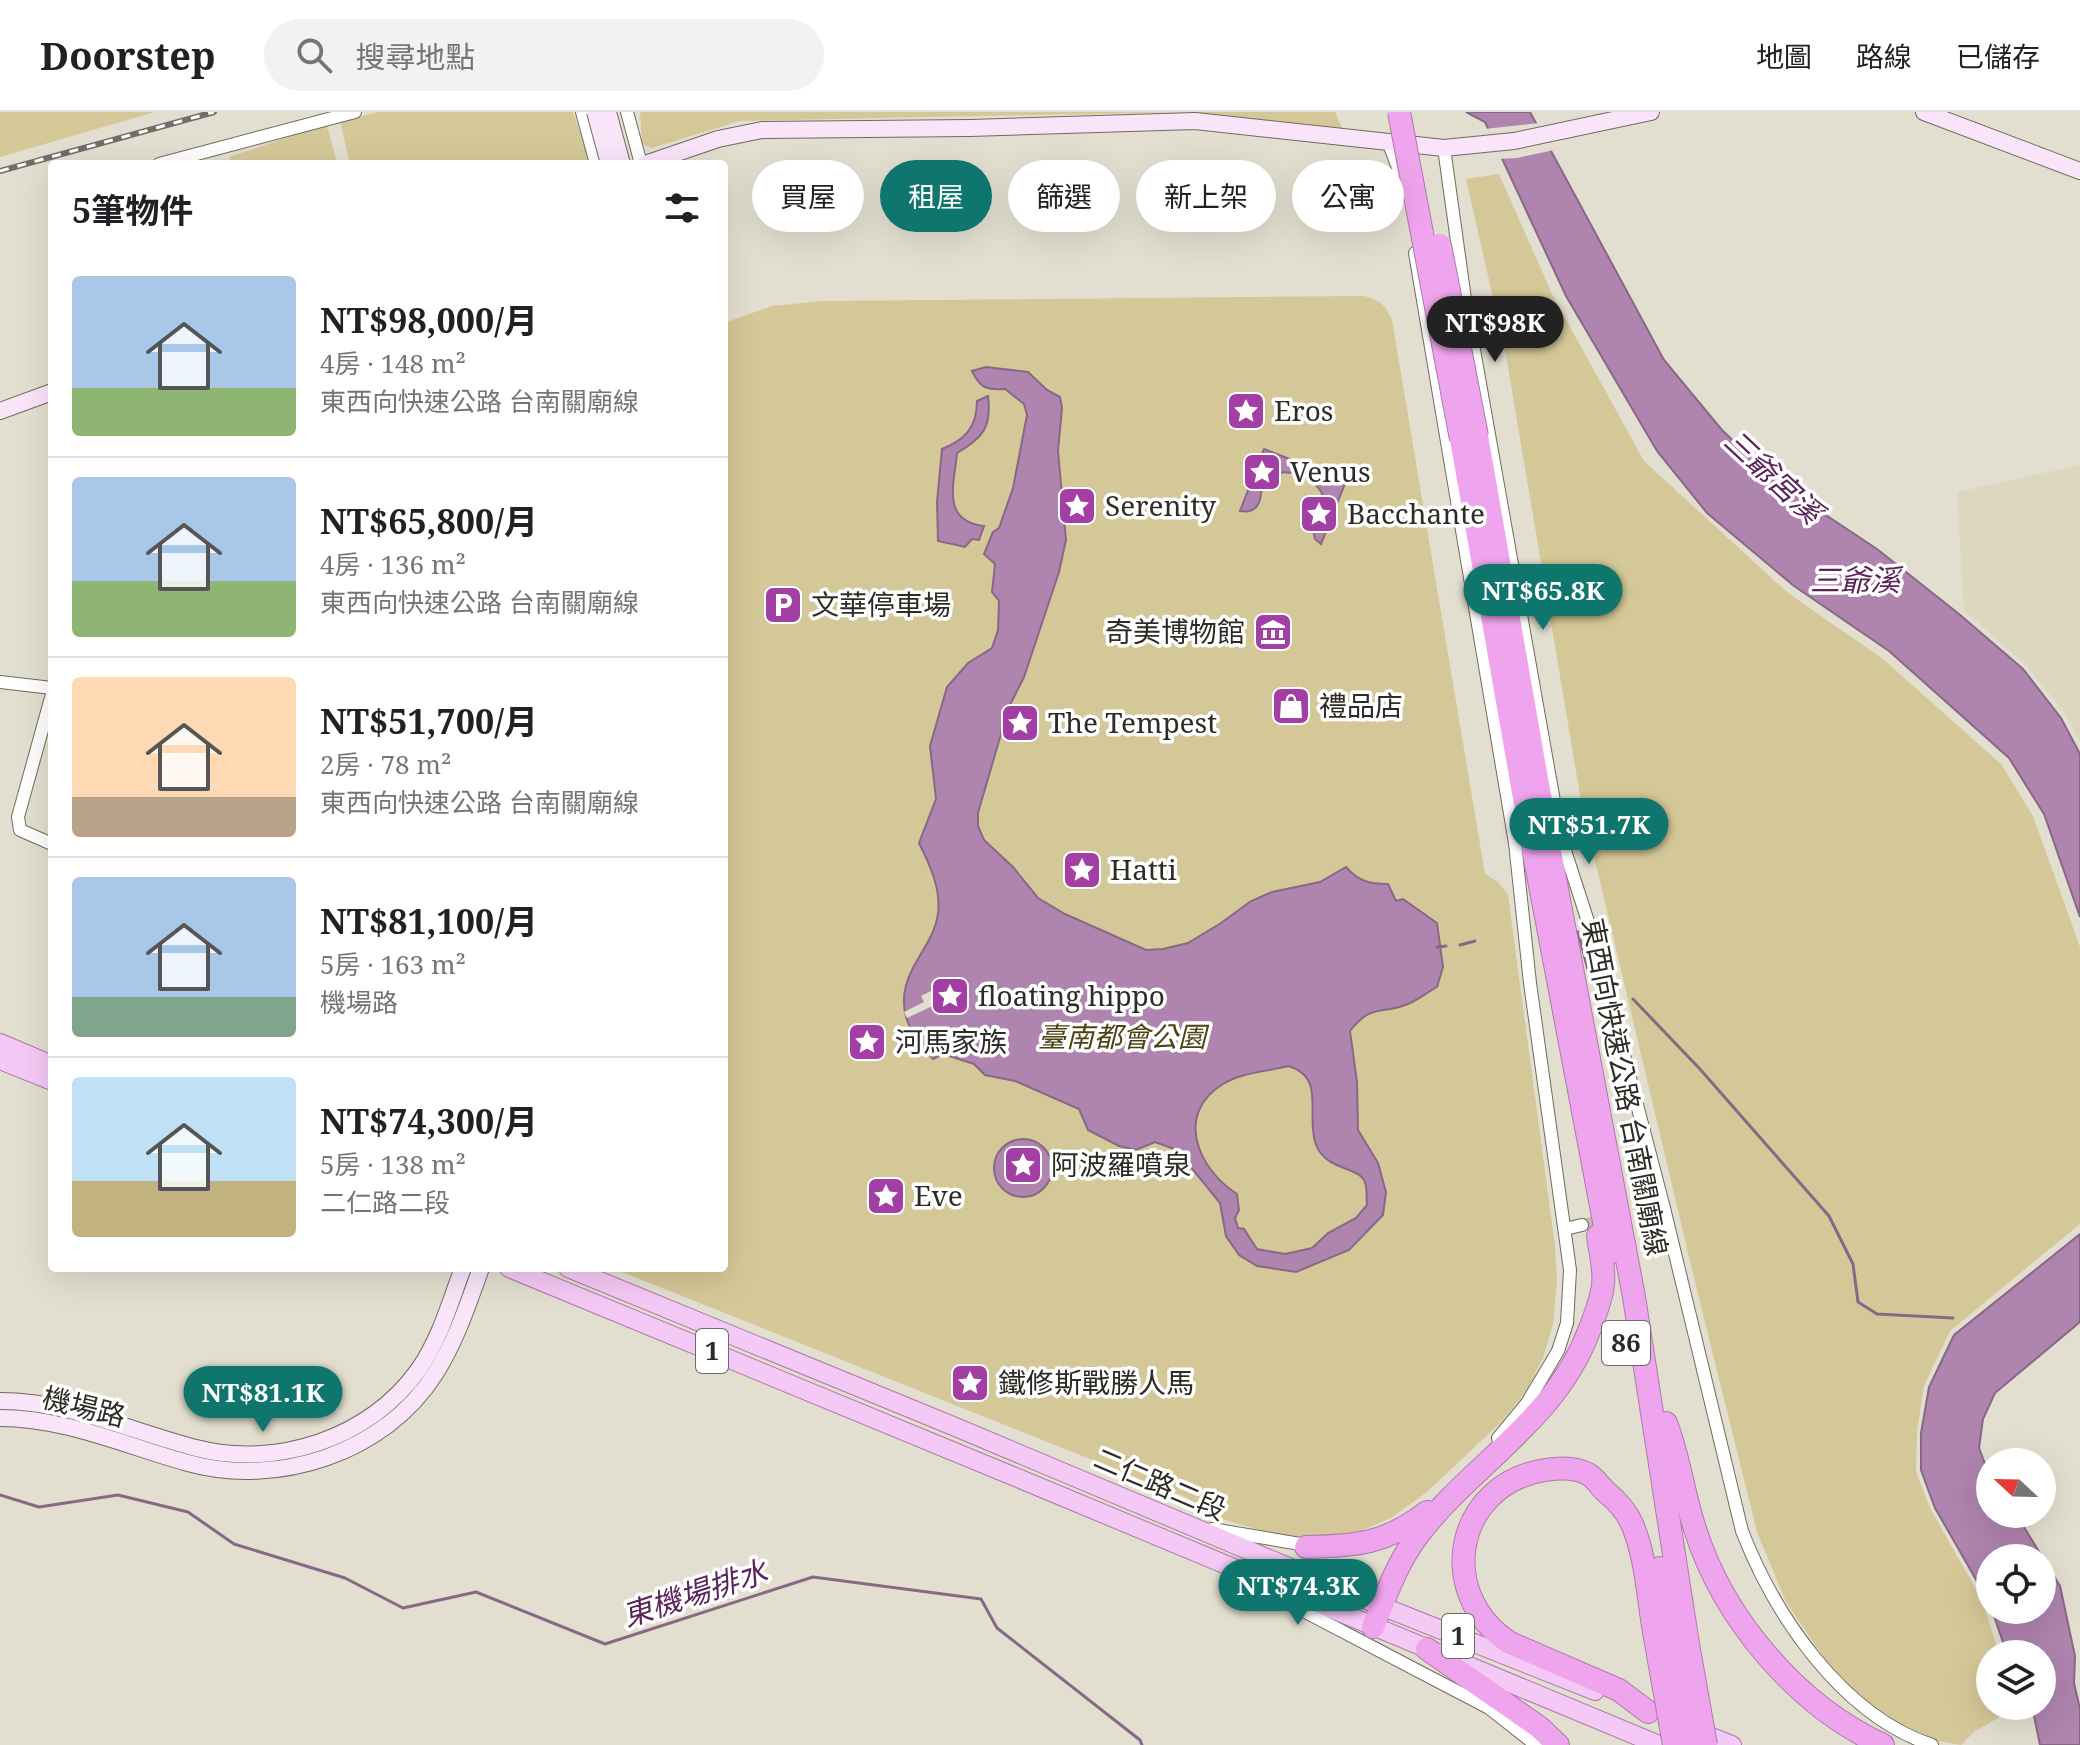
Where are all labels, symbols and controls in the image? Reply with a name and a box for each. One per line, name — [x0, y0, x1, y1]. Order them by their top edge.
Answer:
search box — [264, 19, 824, 91]
text: Doorstep — [40, 29, 216, 81]
icon: search — [292, 33, 336, 77]
text: 搜尋地點 — [356, 36, 476, 77]
text: 地圖 — [1756, 37, 1812, 75]
text: 路線 — [1856, 37, 1912, 75]
text: 已儲存 — [1956, 37, 2040, 75]
chip: 買屋 — [752, 160, 864, 232]
chip: 租屋 — [880, 160, 992, 232]
chip: 篩選 — [1008, 160, 1120, 232]
chip: 新上架 — [1136, 160, 1276, 232]
chip: 公寓 — [1292, 160, 1404, 232]
icon: filters — [660, 186, 704, 230]
text: 5筆物件 — [72, 187, 193, 233]
pin: NT$98K — [1430, 296, 1560, 364]
text: NT$98,000/月 — [320, 297, 538, 343]
text: NT$98K — [1445, 304, 1545, 340]
icon: home — [136, 308, 232, 404]
text: 4房 · 148 m² — [320, 345, 466, 381]
text: 東西向快速公路 台南關廟線 — [320, 383, 639, 419]
place icon: Eros — [1225, 390, 1267, 432]
place label: Eros — [1274, 391, 1333, 429]
water label: 三爺宮溪 — [1716, 420, 1835, 535]
place icon: Venus — [1241, 451, 1283, 493]
place label: Venus — [1290, 452, 1371, 490]
place icon: Serenity — [1056, 485, 1098, 527]
place label: Serenity — [1105, 486, 1216, 524]
place icon: Bacchante — [1298, 493, 1340, 535]
place label: Bacchante — [1347, 494, 1485, 532]
text: NT$65,800/月 — [320, 498, 538, 544]
icon: home — [136, 509, 232, 605]
text: 4房 · 136 m² — [320, 546, 466, 582]
water label: 三爺溪 — [1810, 559, 1904, 600]
pin: NT$65.8K — [1460, 564, 1626, 632]
text: NT$65.8K — [1482, 572, 1604, 608]
text: 東西向快速公路 台南關廟線 — [320, 584, 639, 620]
parking icon: 文華停車場 — [762, 584, 804, 626]
place label: 文華停車場 — [811, 585, 951, 623]
museum icon: 奇美博物館 — [1252, 611, 1294, 653]
place label: 奇美博物館 — [1105, 612, 1245, 650]
shop icon: 禮品店 — [1270, 685, 1312, 727]
place label: 禮品店 — [1319, 686, 1403, 724]
text: NT$51,700/月 — [320, 698, 538, 744]
place icon: The Tempest — [999, 702, 1041, 744]
place label: The Tempest — [1048, 703, 1217, 741]
icon: home — [136, 709, 232, 805]
text: 2房 · 78 m² — [320, 746, 451, 782]
text: 東西向快速公路 台南關廟線 — [320, 784, 639, 820]
pin: NT$51.7K — [1506, 798, 1672, 866]
text: NT$51.7K — [1528, 806, 1650, 842]
place icon: Hatti — [1061, 849, 1103, 891]
place label: Hatti — [1110, 850, 1177, 888]
text: NT$81,100/月 — [320, 898, 538, 944]
icon: home — [136, 909, 232, 1005]
street label: 東西向快速公路 台南關廟線 — [1575, 915, 1677, 1259]
text: 5房 · 163 m² — [320, 946, 466, 982]
place icon: floating hippo — [929, 975, 971, 1017]
place label: floating hippo — [978, 976, 1165, 1014]
text: 機場路 — [320, 984, 398, 1020]
park label: 臺南都會公園 — [1038, 1017, 1210, 1055]
place icon: 河馬家族 — [846, 1021, 888, 1063]
place label: 河馬家族 — [895, 1022, 1007, 1060]
text: NT$74,300/月 — [320, 1098, 538, 1144]
icon: home — [136, 1109, 232, 1205]
place icon: 阿波羅噴泉 — [1002, 1144, 1044, 1186]
place label: 阿波羅噴泉 — [1051, 1145, 1191, 1183]
text: 5房 · 138 m² — [320, 1146, 466, 1182]
place icon: Eve — [865, 1175, 907, 1217]
place label: Eve — [914, 1176, 963, 1214]
text: 二仁路二段 — [320, 1184, 450, 1220]
road number: 86 — [1602, 1321, 1650, 1365]
road number: 1 — [696, 1329, 728, 1373]
place icon: 鐵修斯戰勝人馬 — [949, 1362, 991, 1404]
place label: 鐵修斯戰勝人馬 — [998, 1363, 1194, 1401]
pin: NT$81.1K — [180, 1366, 346, 1434]
text: NT$81.1K — [202, 1374, 324, 1410]
street label: 機場路 — [39, 1377, 130, 1435]
street label: 二仁路二段 — [1089, 1438, 1232, 1528]
north arrow — [1976, 1448, 2056, 1528]
map controls — [1976, 1448, 2056, 1720]
button: locate — [1976, 1544, 2056, 1624]
water label: 東機場排水 — [617, 1549, 774, 1635]
pin: NT$74.3K — [1215, 1559, 1381, 1627]
text: NT$74.3K — [1237, 1567, 1359, 1603]
road number: 1 — [1442, 1614, 1474, 1658]
button: layers — [1976, 1640, 2056, 1720]

